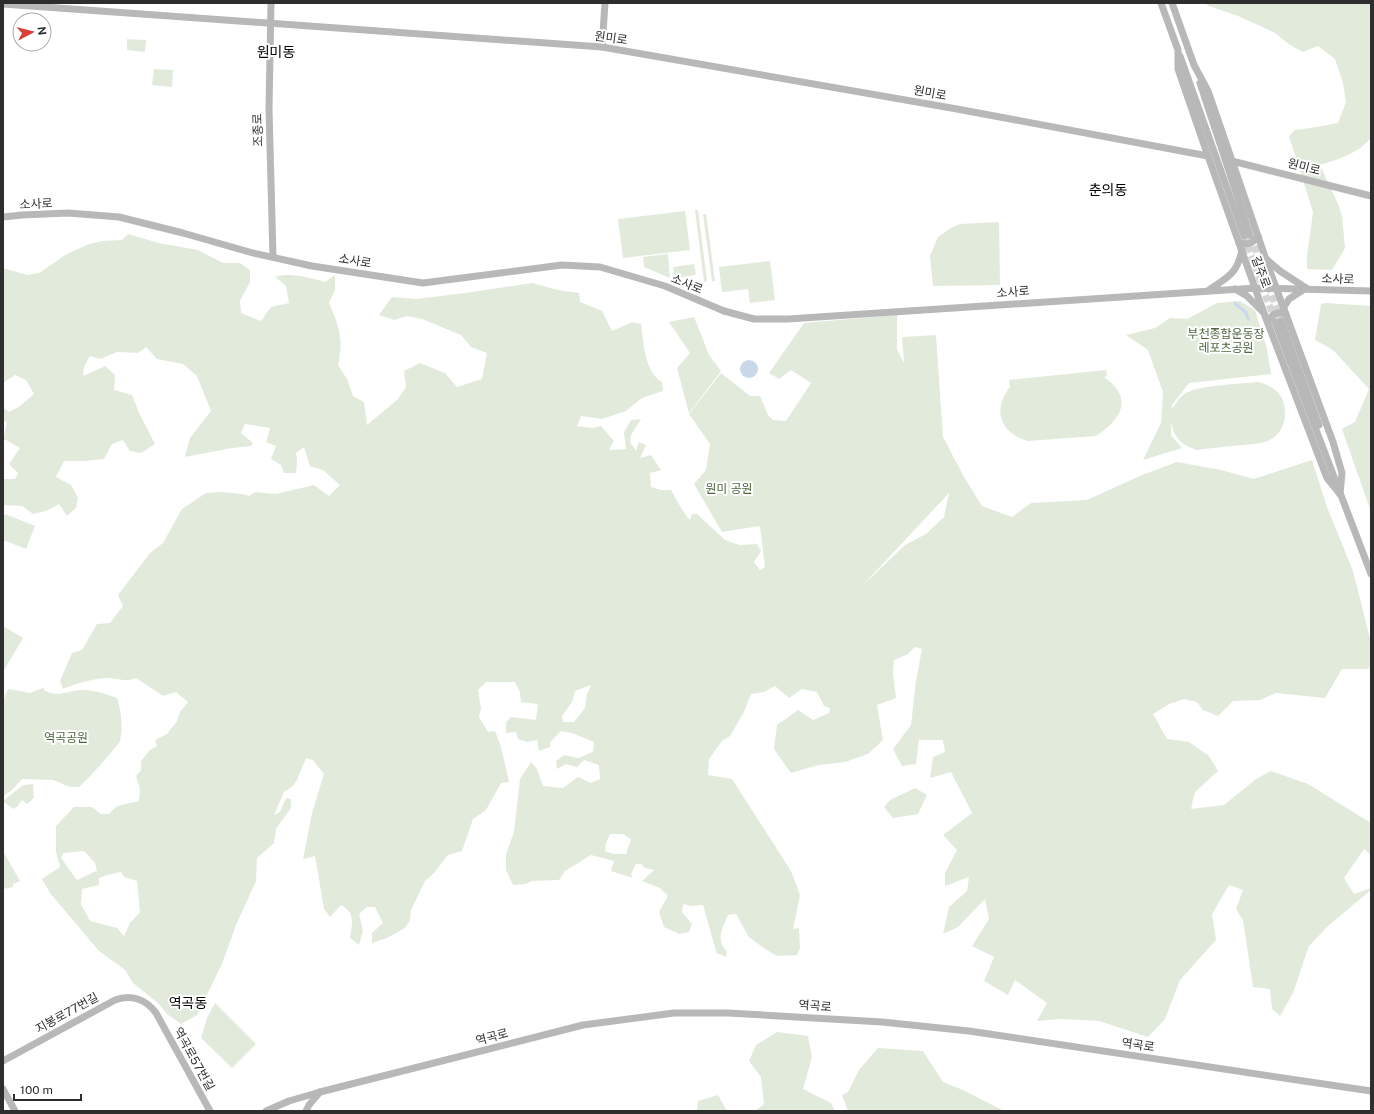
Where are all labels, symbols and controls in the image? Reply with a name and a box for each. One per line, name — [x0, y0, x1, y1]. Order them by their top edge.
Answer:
north arrow — [12, 12, 52, 52]
text: N — [35, 26, 48, 36]
street label: 원미로 — [594, 29, 628, 47]
district label: 원미동 — [257, 44, 295, 60]
street label: 원미로 — [912, 83, 948, 103]
street label: 조종로 — [250, 113, 266, 147]
street label: 원미로 — [1286, 156, 1322, 178]
district label: 춘의동 — [1089, 182, 1127, 198]
street label: 소사로 — [19, 196, 53, 212]
street label: 소사로 — [338, 251, 372, 271]
street label: 길주로 — [1249, 254, 1273, 290]
street label: 소사로 — [669, 271, 705, 297]
street label: 소사로 — [1321, 271, 1355, 287]
street label: 소사로 — [996, 284, 1030, 300]
park label: 부천종합운동장 레포츠공원 — [1187, 327, 1265, 355]
park label: 원미 공원 — [705, 482, 753, 496]
park label: 역곡공원 — [44, 731, 88, 745]
street label: 지봉로77번길 — [33, 990, 101, 1036]
district label: 역곡동 — [169, 995, 207, 1011]
street label: 역곡로 — [798, 998, 832, 1014]
street label: 역곡로57번길 — [171, 1025, 217, 1093]
street label: 역곡로 — [474, 1026, 510, 1048]
street label: 역곡로 — [1121, 1036, 1155, 1054]
scale bar — [14, 1076, 81, 1102]
text: 100 m — [20, 1083, 53, 1097]

